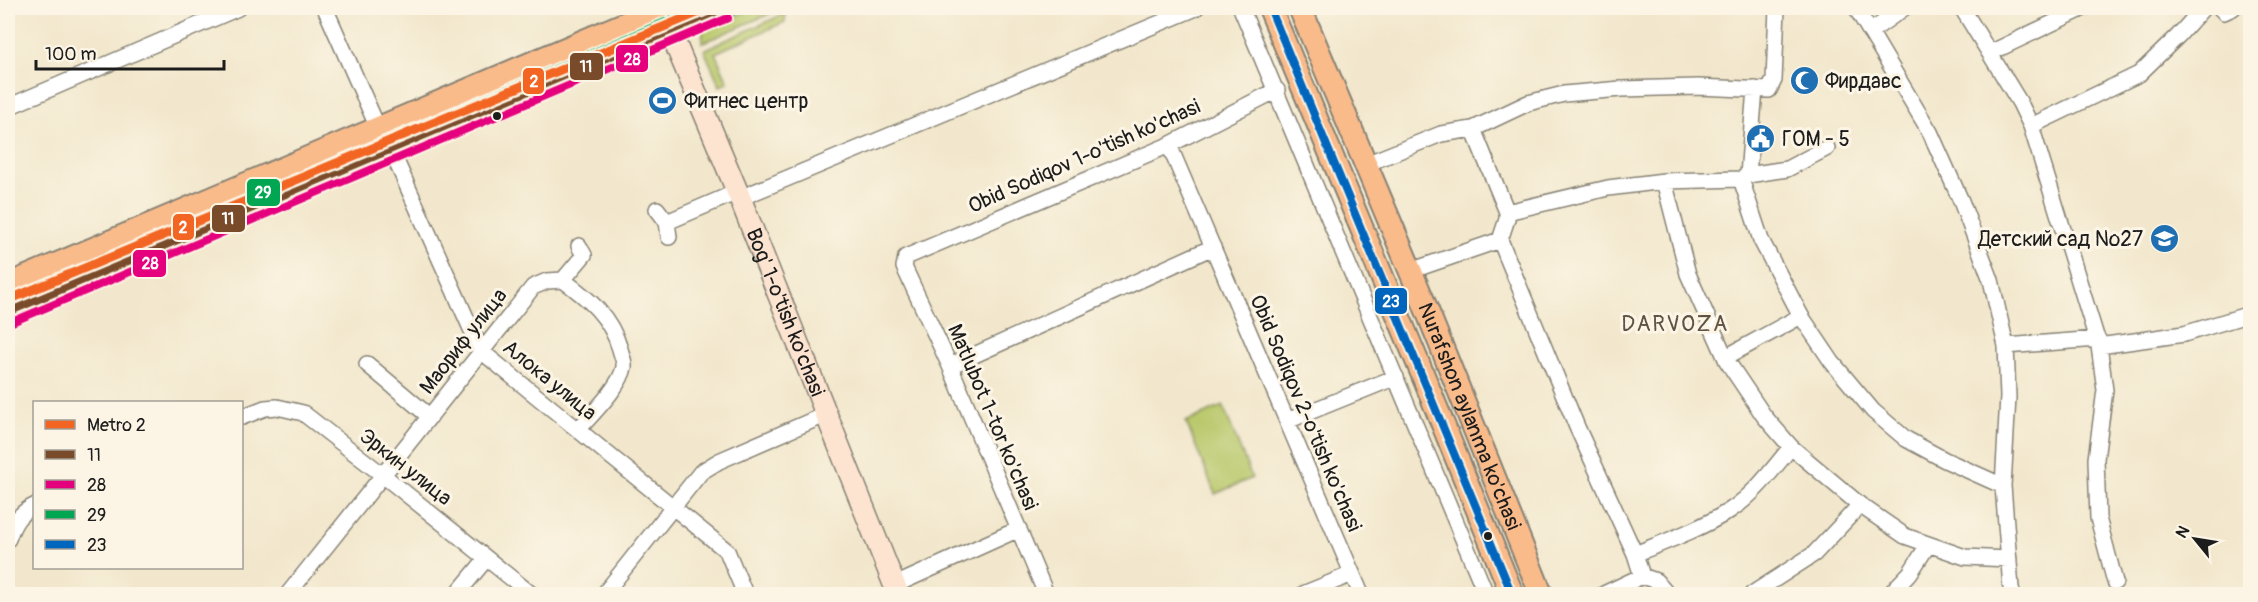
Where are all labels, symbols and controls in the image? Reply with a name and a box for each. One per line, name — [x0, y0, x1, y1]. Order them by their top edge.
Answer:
scale bar — [36, 33, 224, 71]
text: 100 m — [45, 43, 97, 66]
line badge: 28 — [615, 44, 649, 73]
text: 28 — [623, 50, 641, 70]
line badge: 11 — [569, 52, 604, 81]
text: 11 — [580, 57, 592, 77]
mosque icon: Фирдавс — [1788, 65, 1820, 97]
line badge: 2 — [522, 67, 545, 95]
place label: Фирдавс — [1825, 68, 1902, 95]
text: 2 — [530, 72, 539, 92]
sports icon: Фитнес центр — [647, 85, 679, 117]
place label: Фитнес центр — [684, 88, 809, 115]
street label: Obid Sodiqov 1-o'tish ko'chasi — [964, 93, 1205, 220]
unlabelled marker — [491, 110, 503, 122]
public building icon: ГОМ - 5 — [1745, 123, 1777, 155]
place label: ГОМ - 5 — [1782, 126, 1850, 153]
line badge: 29 — [246, 178, 281, 207]
text: 29 — [254, 183, 272, 203]
line badge: 11 — [211, 204, 246, 233]
text: 11 — [222, 209, 234, 229]
line badge: 2 — [172, 213, 195, 241]
text: 2 — [179, 218, 188, 238]
school or university icon: Детский сад №27 — [2148, 223, 2180, 255]
street label: Bog' 1-o'tish ko'chasi — [739, 224, 831, 401]
place label: Детский сад №27 — [1977, 226, 2143, 253]
line badge: 28 — [132, 249, 167, 278]
text: 28 — [141, 254, 159, 274]
street label: Маориф улица — [414, 283, 513, 400]
line badge: 23 — [1374, 287, 1408, 315]
street label: Obid Sodiqov 2-o'tish ko'chasi — [1243, 291, 1368, 536]
text: 23 — [1382, 292, 1400, 312]
street label: Nurafshon aylanma ko'chasi — [1411, 299, 1527, 534]
district label: DARVOZA — [1621, 310, 1729, 338]
street label: Matlubot 1-tor ko'chasi — [941, 320, 1044, 515]
street label: Алока улица — [497, 334, 602, 427]
legend — [33, 401, 243, 569]
text: Metro 2 — [87, 414, 146, 437]
street label: Эркин улица — [354, 423, 457, 512]
text: 11 — [87, 444, 101, 467]
text: 28 — [87, 474, 106, 497]
text: 29 — [87, 504, 106, 527]
north arrow — [2165, 509, 2225, 569]
text: N — [2172, 522, 2194, 542]
unlabelled marker — [1482, 530, 1494, 542]
text: 23 — [87, 534, 107, 557]

